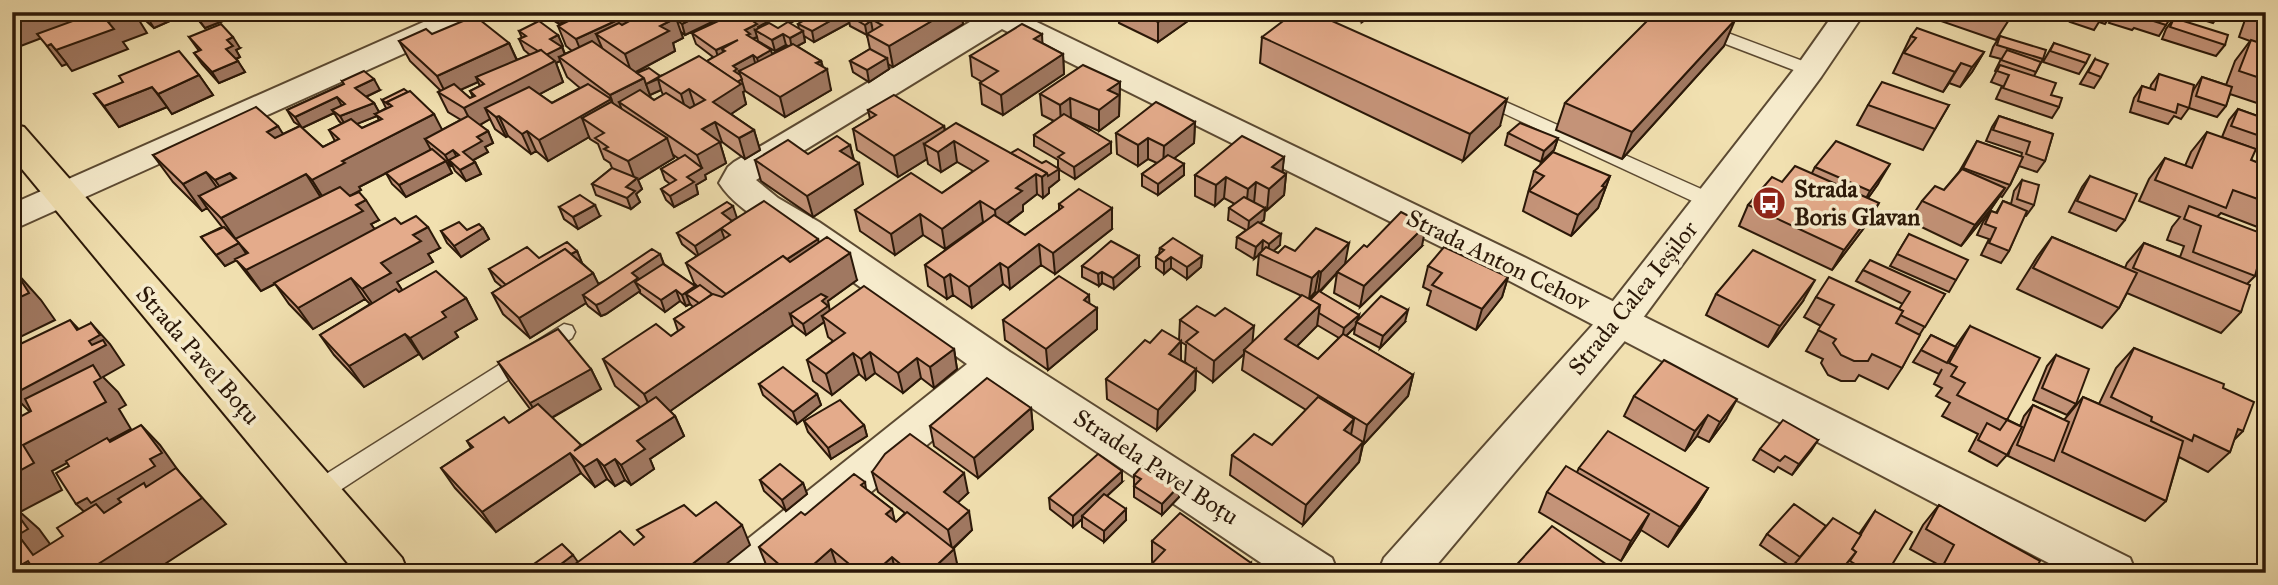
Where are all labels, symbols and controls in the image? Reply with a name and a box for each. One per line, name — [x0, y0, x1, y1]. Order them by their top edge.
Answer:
place label: Strada Boris Glavan — [1794, 174, 1920, 232]
bus stop icon: Strada Boris Glavan — [1750, 184, 1788, 222]
street label: Strada Anton Cehov — [1402, 203, 1596, 318]
street label: Strada Calea Ieșilor — [1562, 215, 1704, 381]
street label: Strada Pavel Boțu — [129, 279, 267, 431]
street label: Stradela Pavel Boțu — [1068, 402, 1244, 532]

